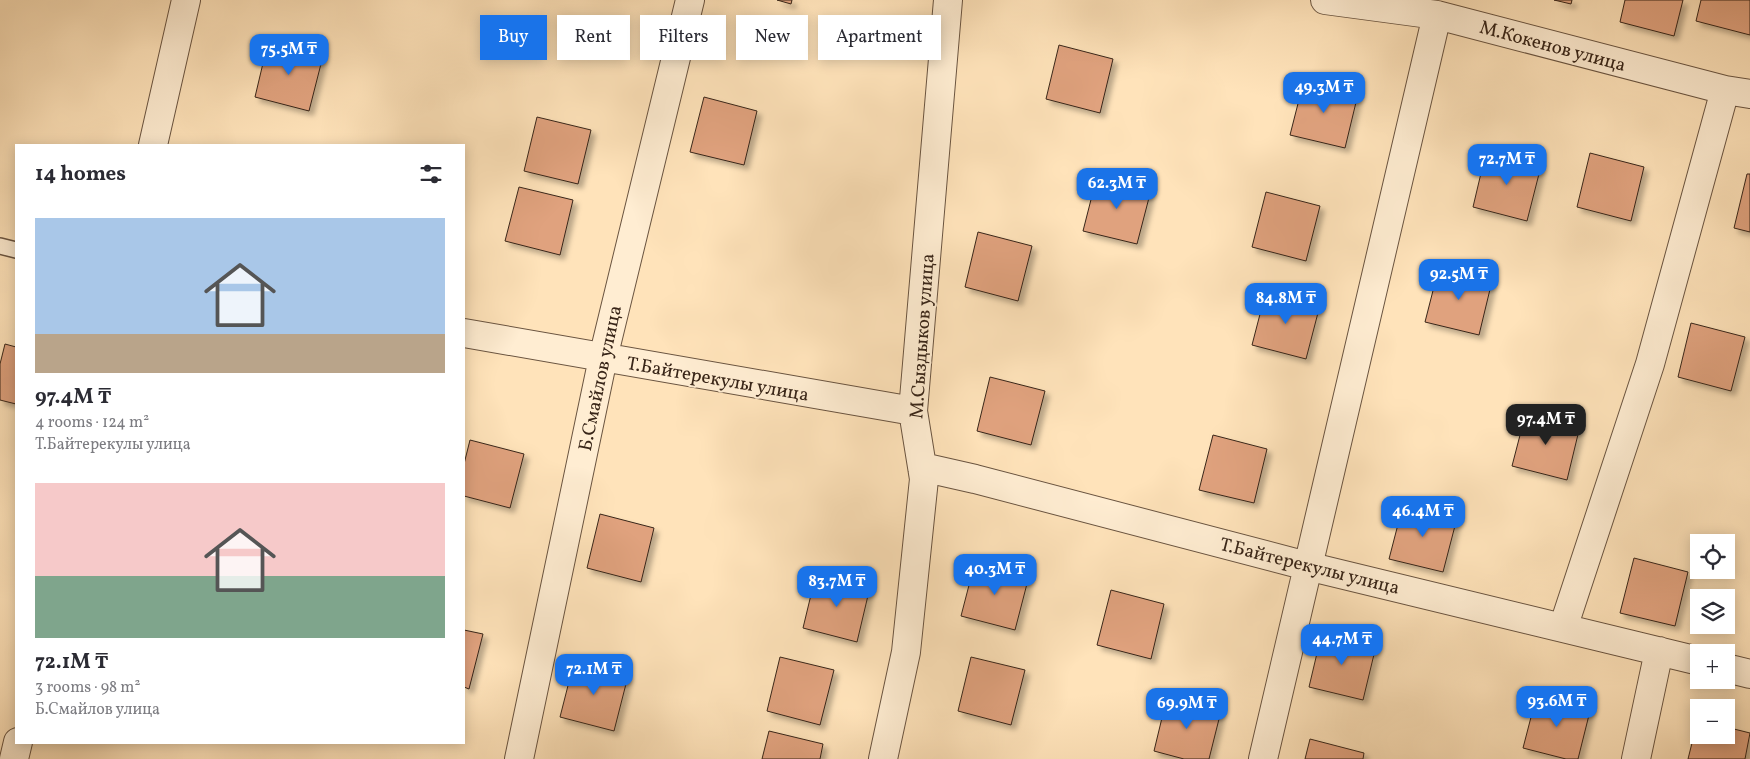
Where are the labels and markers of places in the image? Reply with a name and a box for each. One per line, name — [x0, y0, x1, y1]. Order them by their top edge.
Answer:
pin: 75.5M ₸ — [243, 34, 335, 76]
pin: 49.3M ₸ — [1278, 72, 1370, 114]
pin: 72.7M ₸ — [1461, 144, 1553, 186]
pin: 62.3M ₸ — [1071, 168, 1163, 210]
pin: 92.5M ₸ — [1413, 258, 1505, 301]
pin: 84.8M ₸ — [1240, 282, 1332, 325]
pin: 97.4M ₸ — [1500, 404, 1592, 446]
pin: 46.4M ₸ — [1377, 496, 1469, 538]
pin: 40.3M ₸ — [949, 554, 1041, 596]
pin: 83.7M ₸ — [791, 566, 883, 608]
pin: 44.7M ₸ — [1296, 624, 1388, 666]
pin: 72.1M ₸ — [548, 654, 640, 696]
pin: 93.6M ₸ — [1511, 686, 1603, 728]
pin: 69.9M ₸ — [1141, 688, 1233, 730]

